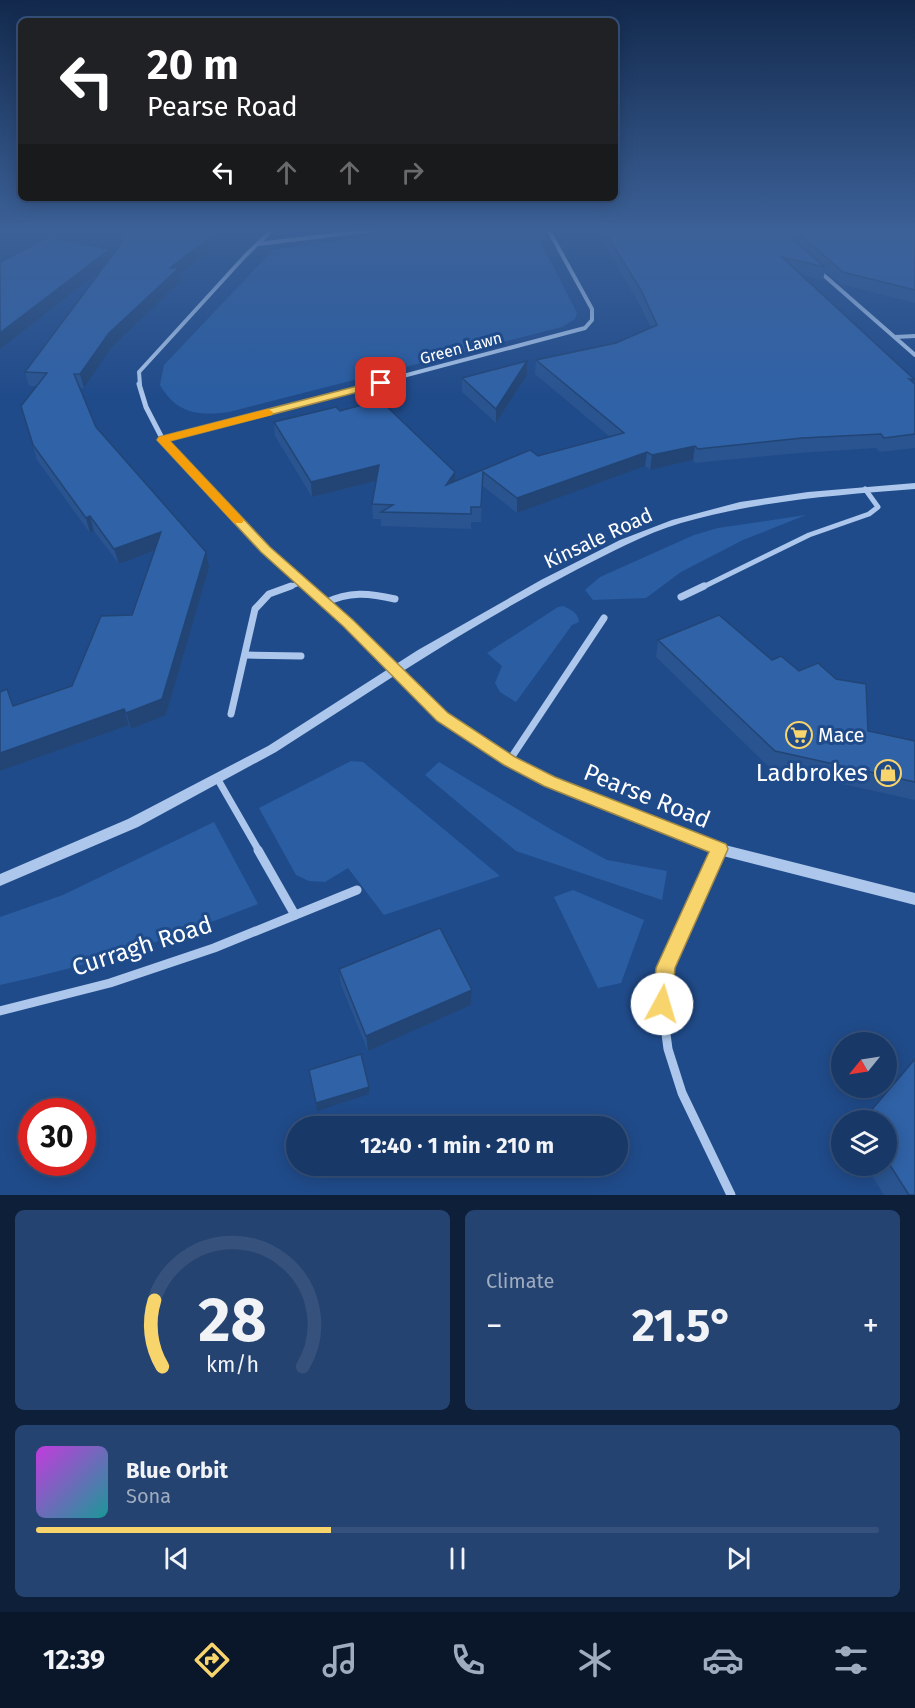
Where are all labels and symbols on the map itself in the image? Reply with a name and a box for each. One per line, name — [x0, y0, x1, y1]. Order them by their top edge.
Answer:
street label: Green Lawn — [418, 328, 504, 368]
pin — [355, 357, 406, 408]
street label: Kinsale Road — [540, 502, 656, 574]
supermarket icon: Mace — [784, 720, 814, 750]
place label: Mace — [818, 723, 865, 747]
street label: Pearse Road — [580, 758, 714, 834]
shop icon: Ladbrokes — [873, 758, 903, 788]
place label: Ladbrokes — [756, 759, 868, 787]
street label: Curragh Road — [68, 910, 216, 982]
position arrow — [630, 972, 694, 1036]
north arrow — [831, 1032, 897, 1098]
speed limit sign: 30 — [18, 1098, 96, 1176]

